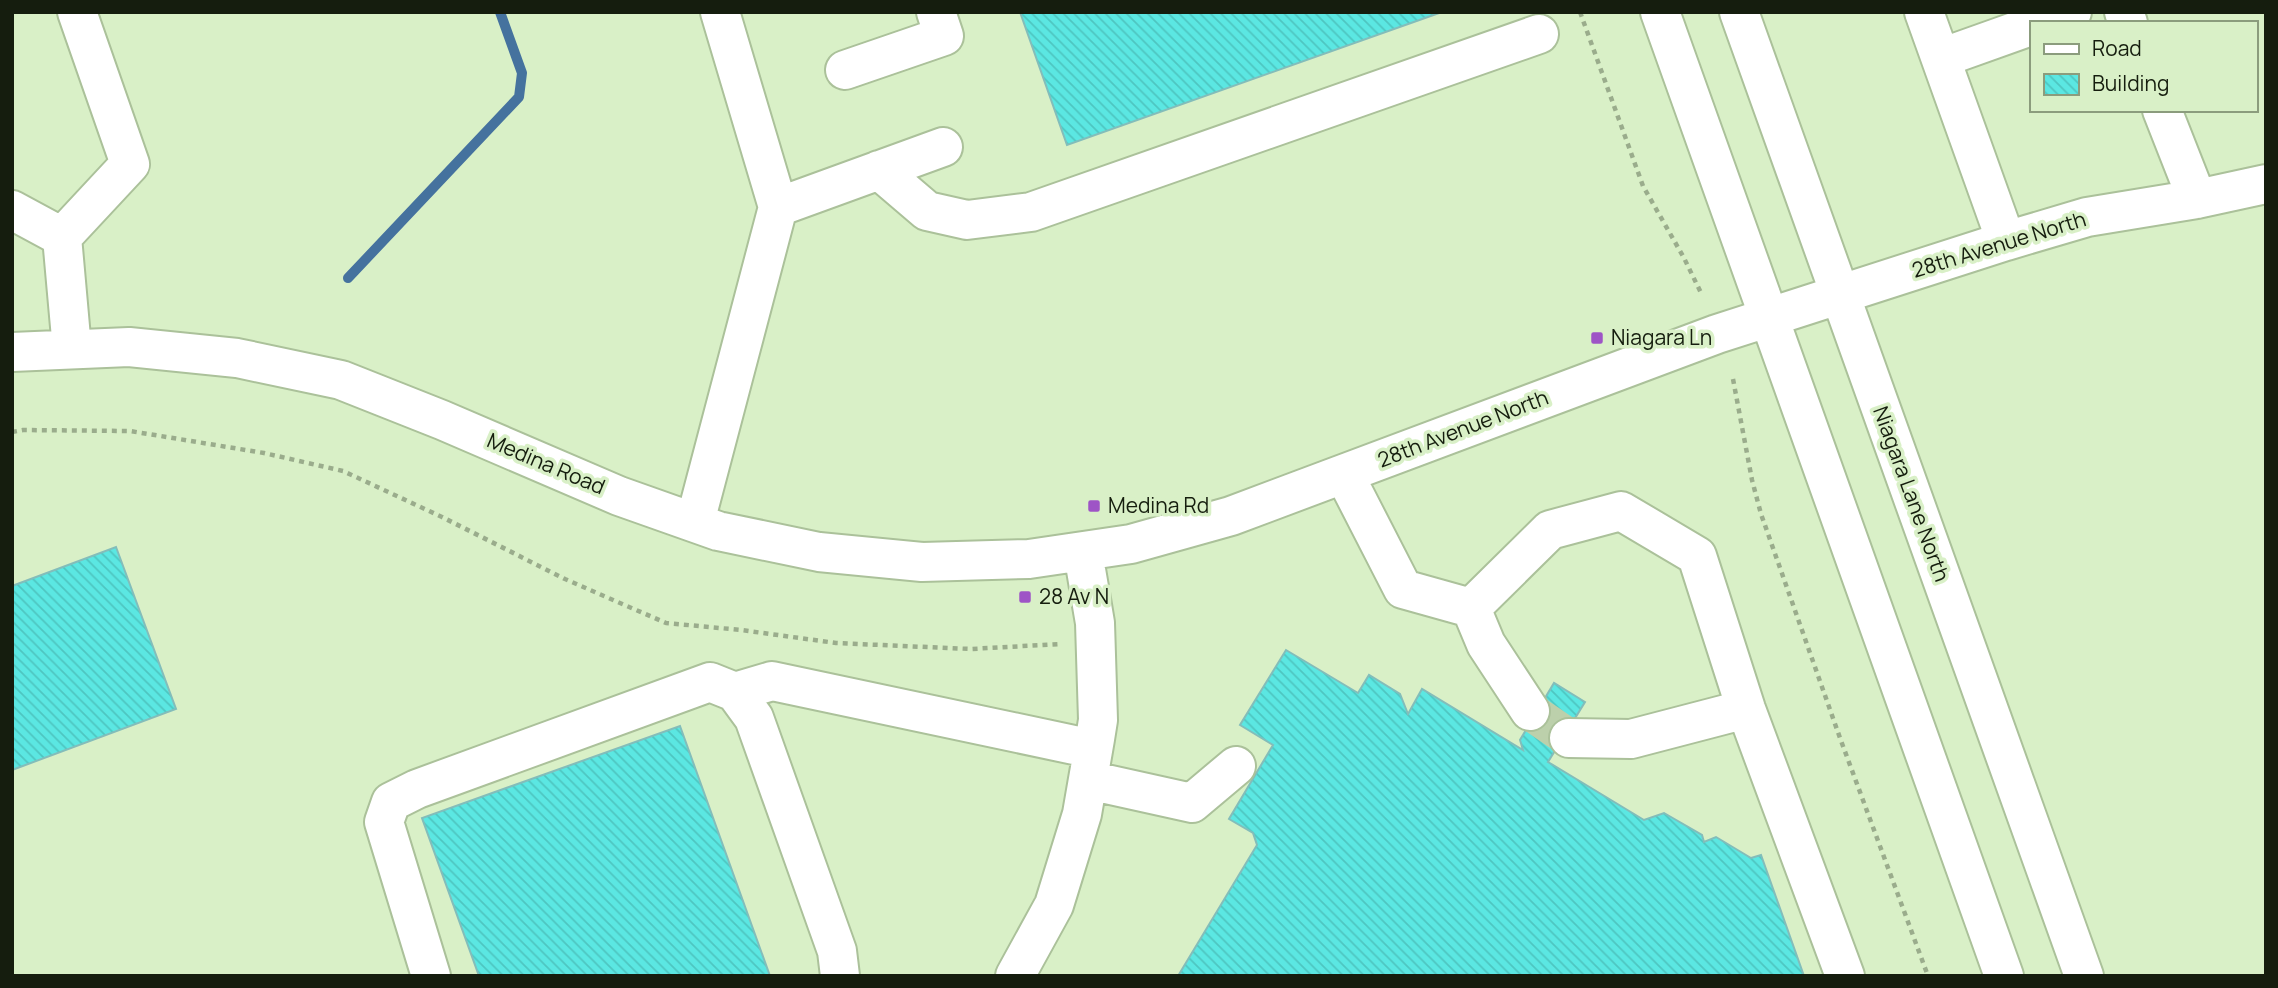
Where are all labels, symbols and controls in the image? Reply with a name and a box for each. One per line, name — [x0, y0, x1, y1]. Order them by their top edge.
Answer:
legend — [2030, 21, 2257, 112]
text: Road — [2092, 34, 2142, 62]
text: Building — [2092, 69, 2169, 97]
street label: 28th Avenue North — [1908, 204, 2089, 284]
place label: Niagara Ln — [1611, 323, 1712, 351]
marker: Niagara Ln — [1589, 330, 1605, 346]
street label: 28th Avenue North — [1373, 383, 1552, 473]
street label: Niagara Lane North — [1867, 402, 1957, 585]
street label: Medina Road — [483, 426, 610, 500]
place label: Medina Rd — [1108, 491, 1209, 519]
marker: Medina Rd — [1086, 498, 1102, 514]
place label: 28 Av N — [1039, 582, 1109, 610]
marker: 28 Av N — [1017, 589, 1033, 605]

